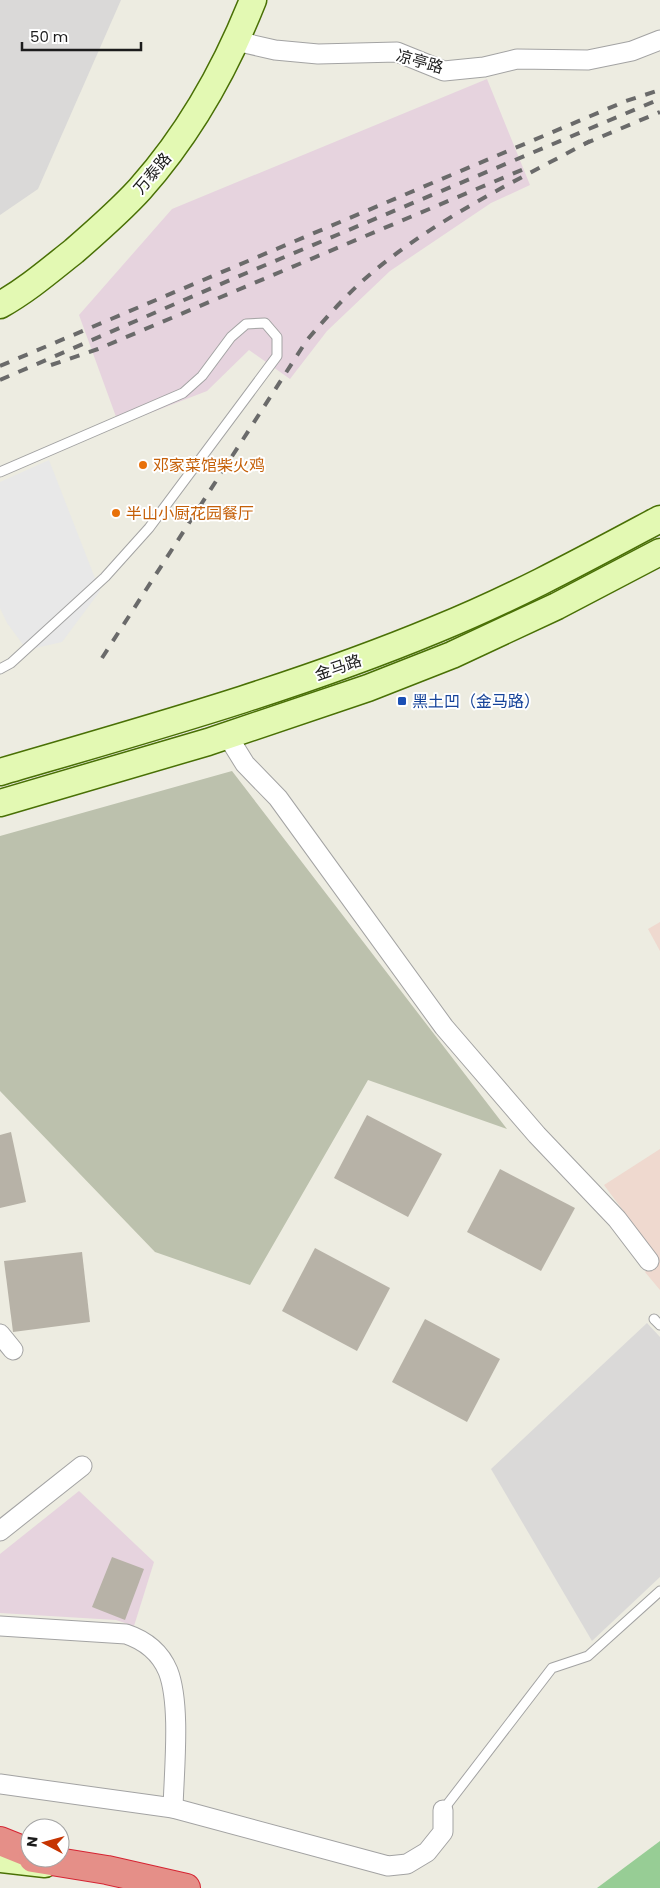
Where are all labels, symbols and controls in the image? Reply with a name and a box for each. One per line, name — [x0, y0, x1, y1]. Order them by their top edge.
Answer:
scale bar — [22, 20, 141, 52]
text: 50 m — [30, 26, 68, 47]
street label: 凉亭路 — [394, 44, 446, 79]
street label: 万泰路 — [128, 148, 177, 199]
place label: 邓家菜馆柴火鸡 — [153, 454, 265, 477]
marker: 邓家菜馆柴火鸡 — [137, 459, 149, 471]
place label: 半山小厨花园餐厅 — [126, 502, 254, 525]
marker: 半山小厨花园餐厅 — [110, 507, 122, 519]
street label: 金马路 — [312, 649, 365, 686]
place label: 黑土凹（金马路） — [412, 690, 540, 713]
marker: 黑土凹（金马路） — [396, 695, 408, 707]
north arrow — [20, 1818, 70, 1868]
text: N — [22, 1835, 43, 1848]

